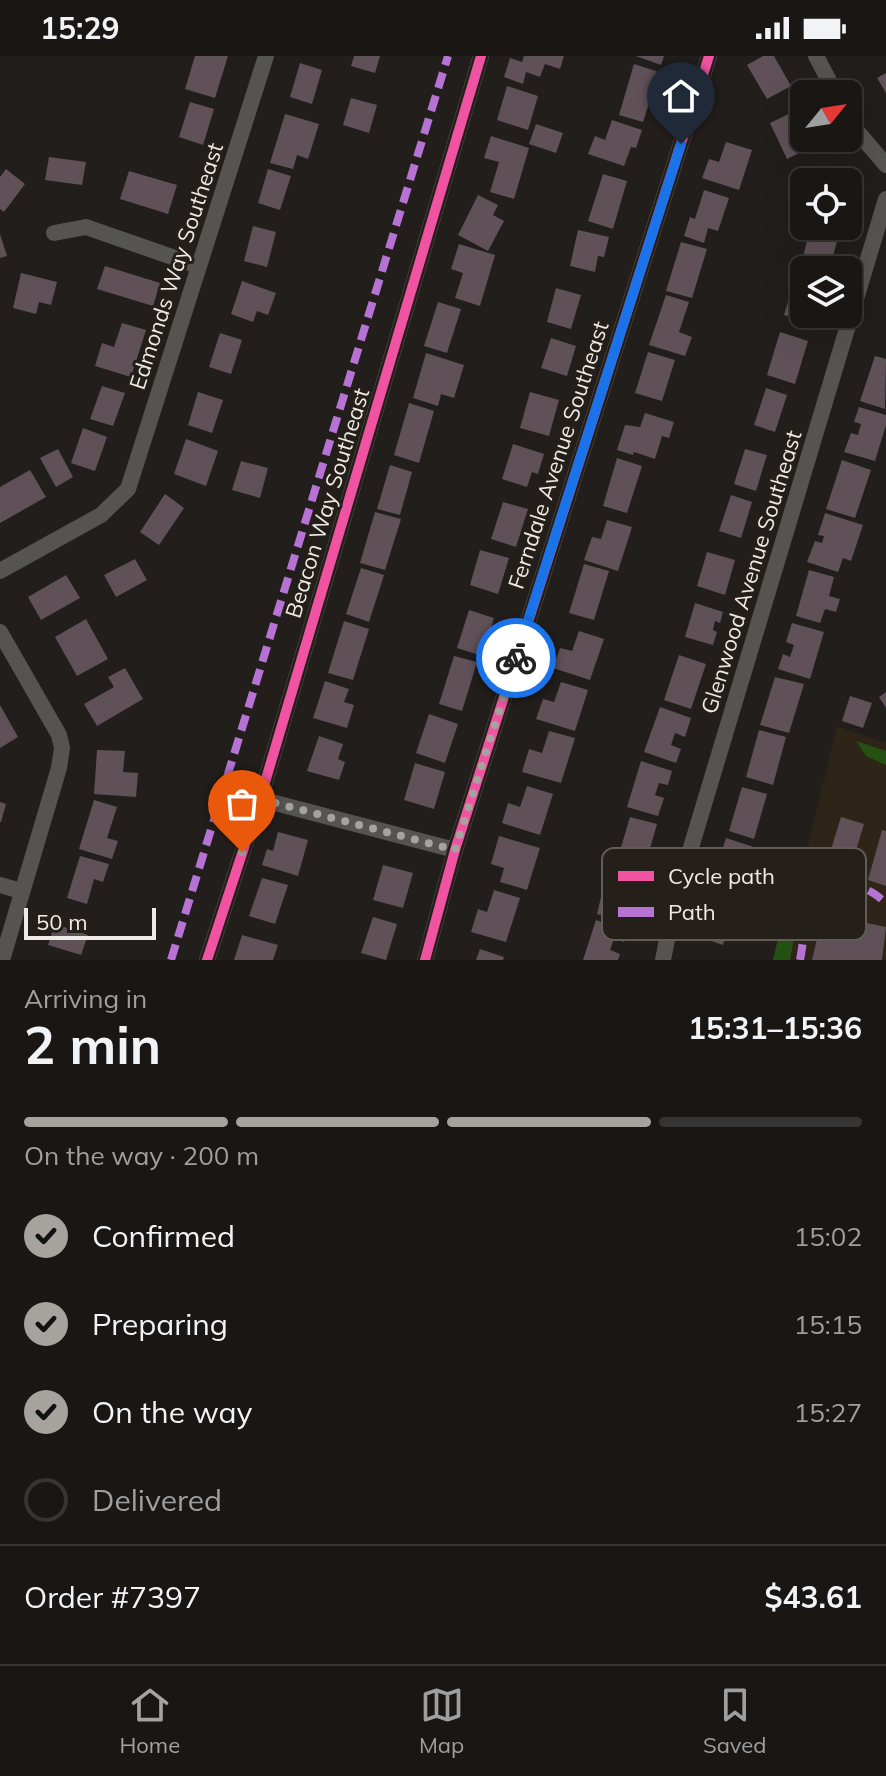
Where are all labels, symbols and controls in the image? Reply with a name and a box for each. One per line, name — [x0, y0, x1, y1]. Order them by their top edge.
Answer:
text: 15:29 — [40, 9, 119, 47]
pin — [647, 62, 715, 144]
icon: home — [659, 74, 703, 118]
north arrow — [790, 80, 862, 152]
map controls — [790, 80, 862, 328]
street label: Edmonds Way Southeast — [123, 139, 229, 393]
button: locate — [790, 168, 862, 240]
button: layers — [790, 256, 862, 328]
street label: Ferndale Avenue Southeast — [501, 317, 615, 592]
street label: Beacon Way Southeast — [279, 384, 375, 621]
street label: Glenwood Avenue Southeast — [695, 427, 808, 717]
courier — [476, 618, 556, 698]
icon: bike — [494, 636, 538, 680]
pin — [208, 770, 276, 852]
icon: bag — [220, 782, 264, 826]
legend — [602, 848, 866, 940]
text: Cycle path — [668, 862, 775, 890]
text: Path — [668, 898, 716, 926]
scale bar — [24, 904, 156, 940]
text: 50 m — [36, 908, 87, 936]
text: Arriving in — [24, 982, 147, 1015]
text: 15:31–15:36 — [688, 1009, 862, 1047]
text: 2 min — [24, 1012, 161, 1077]
text: On the way · 200 m — [24, 1139, 259, 1172]
icon: check — [24, 1214, 68, 1258]
text: Confirmed — [92, 1217, 235, 1255]
text: 15:02 — [794, 1220, 862, 1253]
icon: check — [24, 1302, 68, 1346]
text: Preparing — [92, 1305, 228, 1343]
text: 15:15 — [794, 1308, 862, 1341]
icon: check — [24, 1390, 68, 1434]
text: On the way — [92, 1393, 252, 1431]
text: 15:27 — [794, 1396, 862, 1429]
text: Delivered — [92, 1481, 222, 1519]
text: Order #7397 — [24, 1578, 201, 1616]
text: $43.61 — [765, 1578, 862, 1616]
tab: Home — [119, 1683, 180, 1759]
tab: Map — [419, 1683, 464, 1759]
tab: Saved — [703, 1683, 767, 1759]

